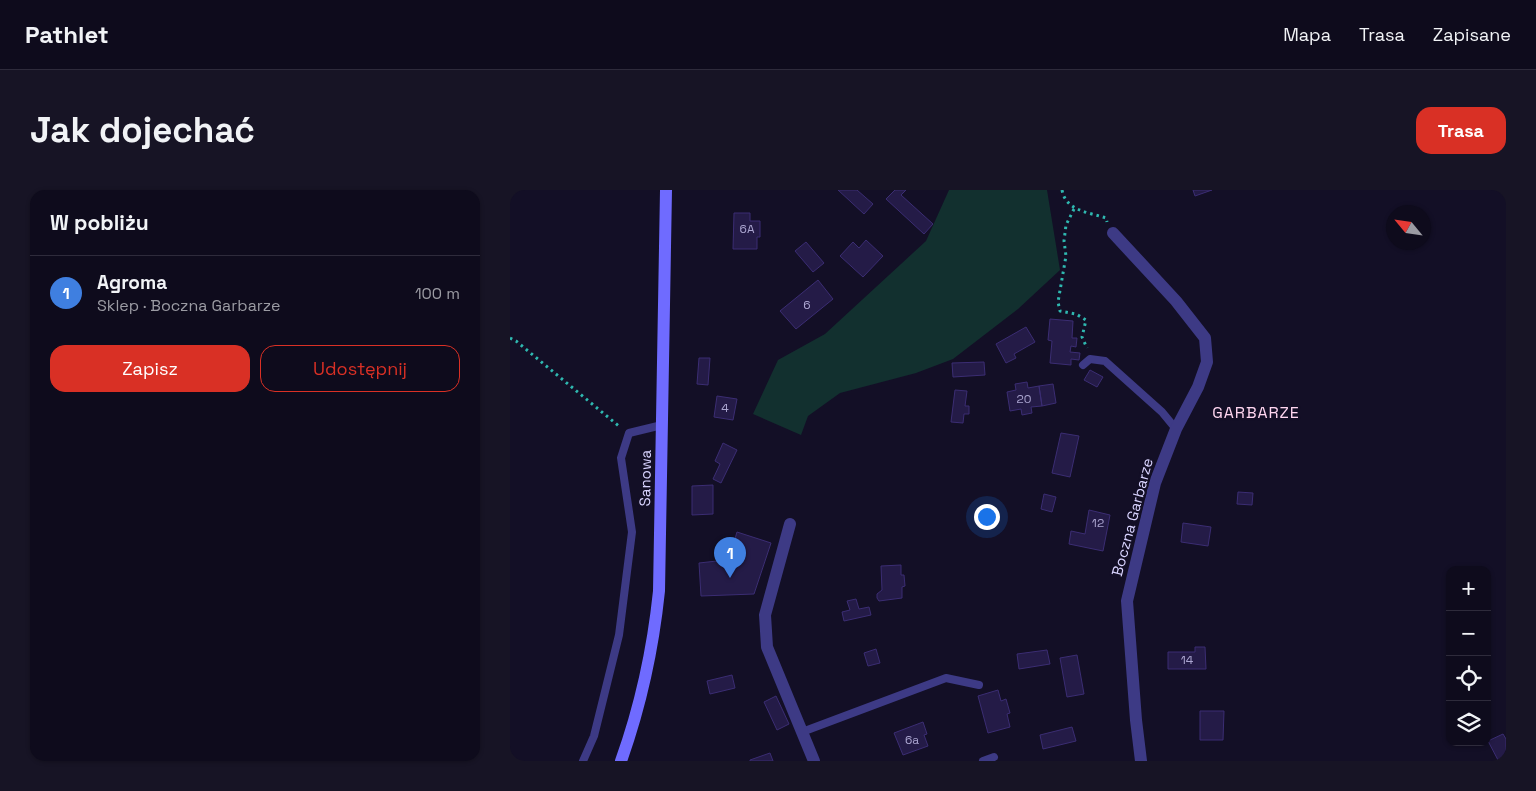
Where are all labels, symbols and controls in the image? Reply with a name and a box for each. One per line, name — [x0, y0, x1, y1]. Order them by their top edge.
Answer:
text: Pathlet — [25, 19, 109, 50]
text: Mapa — [1283, 23, 1331, 46]
text: Trasa — [1359, 23, 1405, 46]
text: Zapisane — [1433, 23, 1511, 46]
button: Trasa — [1416, 107, 1506, 154]
text: Jak dojechać — [30, 108, 255, 152]
north arrow — [1386, 205, 1431, 250]
text: W pobliżu — [50, 209, 149, 236]
house number: 6A — [740, 221, 755, 237]
text: Agroma — [97, 270, 167, 295]
text: 1 — [62, 283, 70, 304]
text: 100 m — [415, 283, 460, 304]
text: Sklep · Boczna Garbarze — [97, 295, 280, 316]
house number: 6 — [803, 297, 811, 313]
button: Zapisz — [50, 345, 250, 392]
button: Udostępnij — [260, 345, 460, 392]
house number: 20 — [1017, 391, 1031, 407]
house number: 4 — [721, 400, 729, 416]
district label: GARBARZE — [1212, 402, 1300, 423]
street label: Sanowa — [635, 449, 655, 506]
street label: Boczna Garbarze — [1107, 456, 1157, 578]
your location — [974, 504, 1000, 530]
house number: 12 — [1092, 515, 1104, 531]
pin: 1 — [714, 537, 746, 578]
map controls — [1446, 566, 1491, 746]
button: + — [1446, 566, 1491, 611]
button: − — [1446, 611, 1491, 656]
house number: 14 — [1181, 652, 1194, 668]
button: locate — [1446, 656, 1491, 701]
button: layers — [1446, 701, 1491, 746]
house number: 6a — [905, 732, 919, 748]

